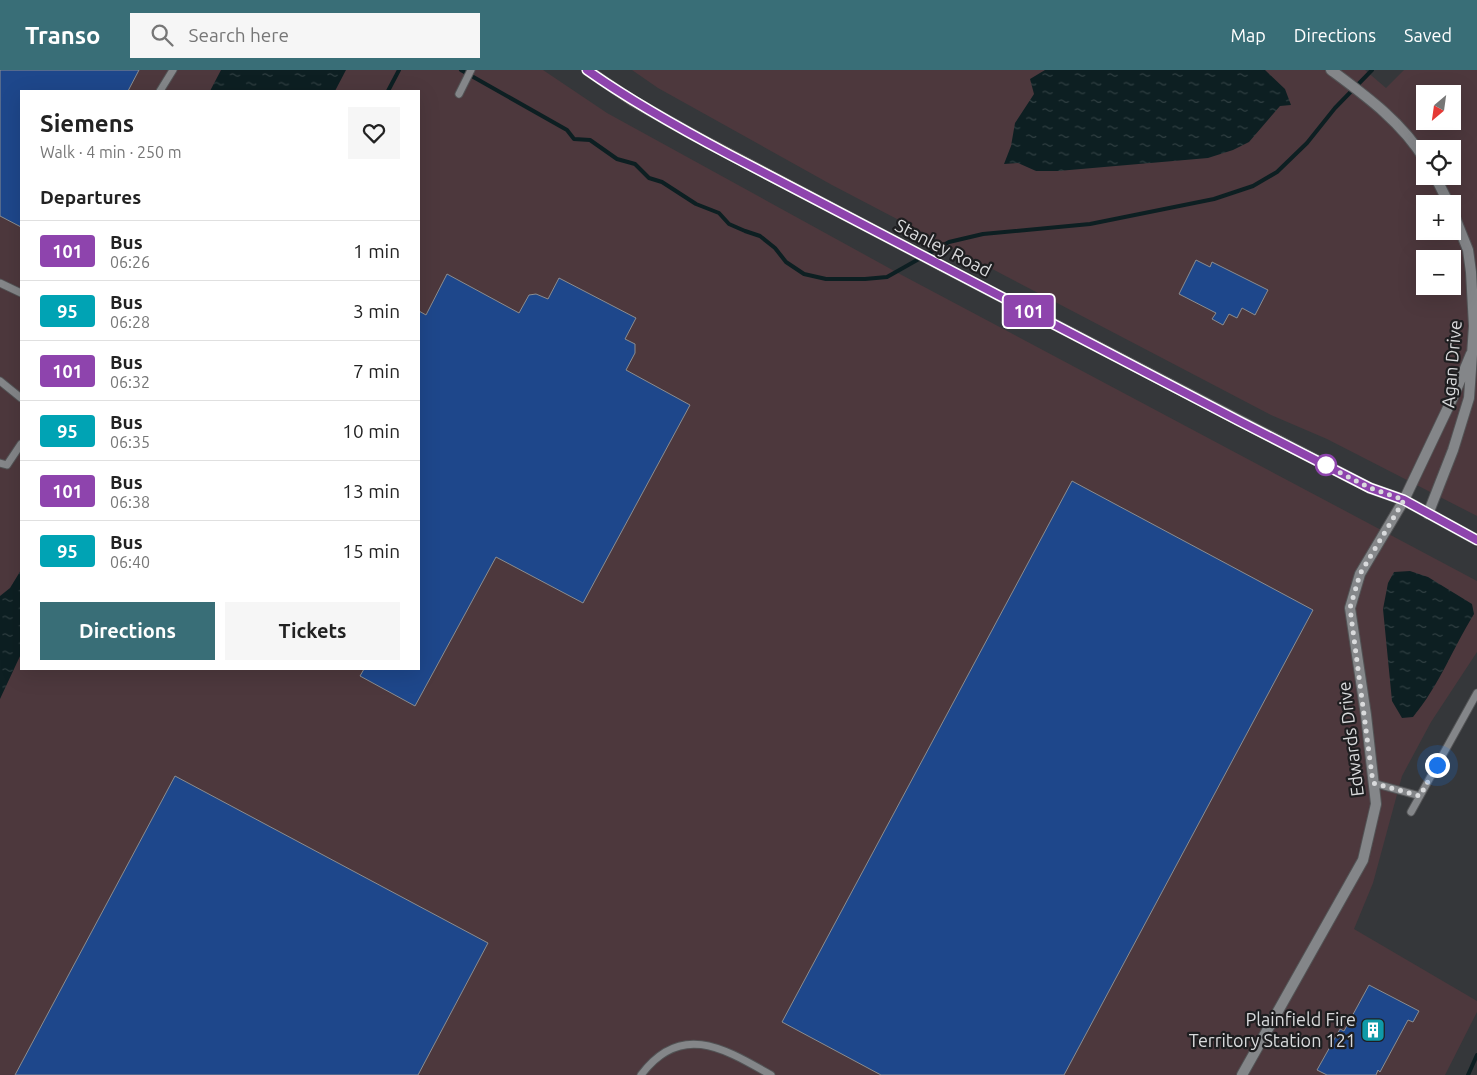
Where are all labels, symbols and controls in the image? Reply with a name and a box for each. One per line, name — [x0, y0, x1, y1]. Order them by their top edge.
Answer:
search box — [130, 13, 480, 58]
icon: search — [148, 21, 176, 49]
text: Transo — [25, 22, 100, 49]
text: Search here — [188, 24, 289, 46]
text: Map — [1230, 25, 1266, 45]
text: Directions — [1294, 25, 1376, 45]
text: Saved — [1404, 25, 1452, 45]
north arrow — [1416, 85, 1461, 130]
map controls — [1416, 85, 1461, 295]
button: heart — [348, 107, 400, 159]
text: Siemens — [40, 110, 134, 137]
button: locate — [1416, 140, 1461, 185]
text: Walk · 4 min · 250 m — [40, 143, 182, 161]
text: Departures — [40, 186, 141, 208]
button: + — [1416, 195, 1461, 240]
street label: Stanley Road — [892, 214, 995, 280]
text: Bus — [110, 231, 143, 253]
text: 1 min — [353, 240, 400, 262]
text: 101 — [52, 241, 83, 261]
button: − — [1416, 250, 1461, 295]
text: 06:26 — [110, 253, 150, 271]
text: Bus — [110, 291, 143, 313]
line badge: 101 — [1000, 295, 1058, 327]
text: 3 min — [353, 300, 400, 322]
text: 95 — [57, 301, 78, 321]
text: 101 — [1014, 301, 1044, 321]
text: 06:28 — [110, 313, 150, 331]
street label: Agan Drive — [1437, 319, 1465, 409]
text: Bus — [110, 351, 143, 373]
text: 7 min — [353, 360, 400, 382]
text: 101 — [52, 361, 83, 381]
text: 06:32 — [110, 373, 150, 391]
text: Bus — [110, 411, 143, 433]
text: 10 min — [342, 420, 400, 442]
text: 95 — [57, 421, 78, 441]
text: 06:35 — [110, 433, 150, 451]
unlabelled marker — [1315, 454, 1337, 476]
text: Bus — [110, 471, 143, 493]
text: 13 min — [342, 480, 400, 502]
text: 101 — [52, 481, 83, 501]
text: 06:38 — [110, 493, 150, 511]
text: Bus — [110, 531, 143, 553]
text: 15 min — [342, 540, 400, 562]
text: 95 — [57, 541, 78, 561]
text: 06:40 — [110, 553, 150, 571]
button: Directions — [40, 602, 215, 660]
button: Tickets — [225, 602, 400, 660]
street label: Edwards Drive — [1333, 681, 1367, 798]
your location — [1425, 753, 1450, 778]
place label: Plainfield Fire Territory Station 121 — [1189, 1009, 1356, 1050]
building icon: Plainfield Fire Territory Station 121 — [1360, 1017, 1386, 1043]

